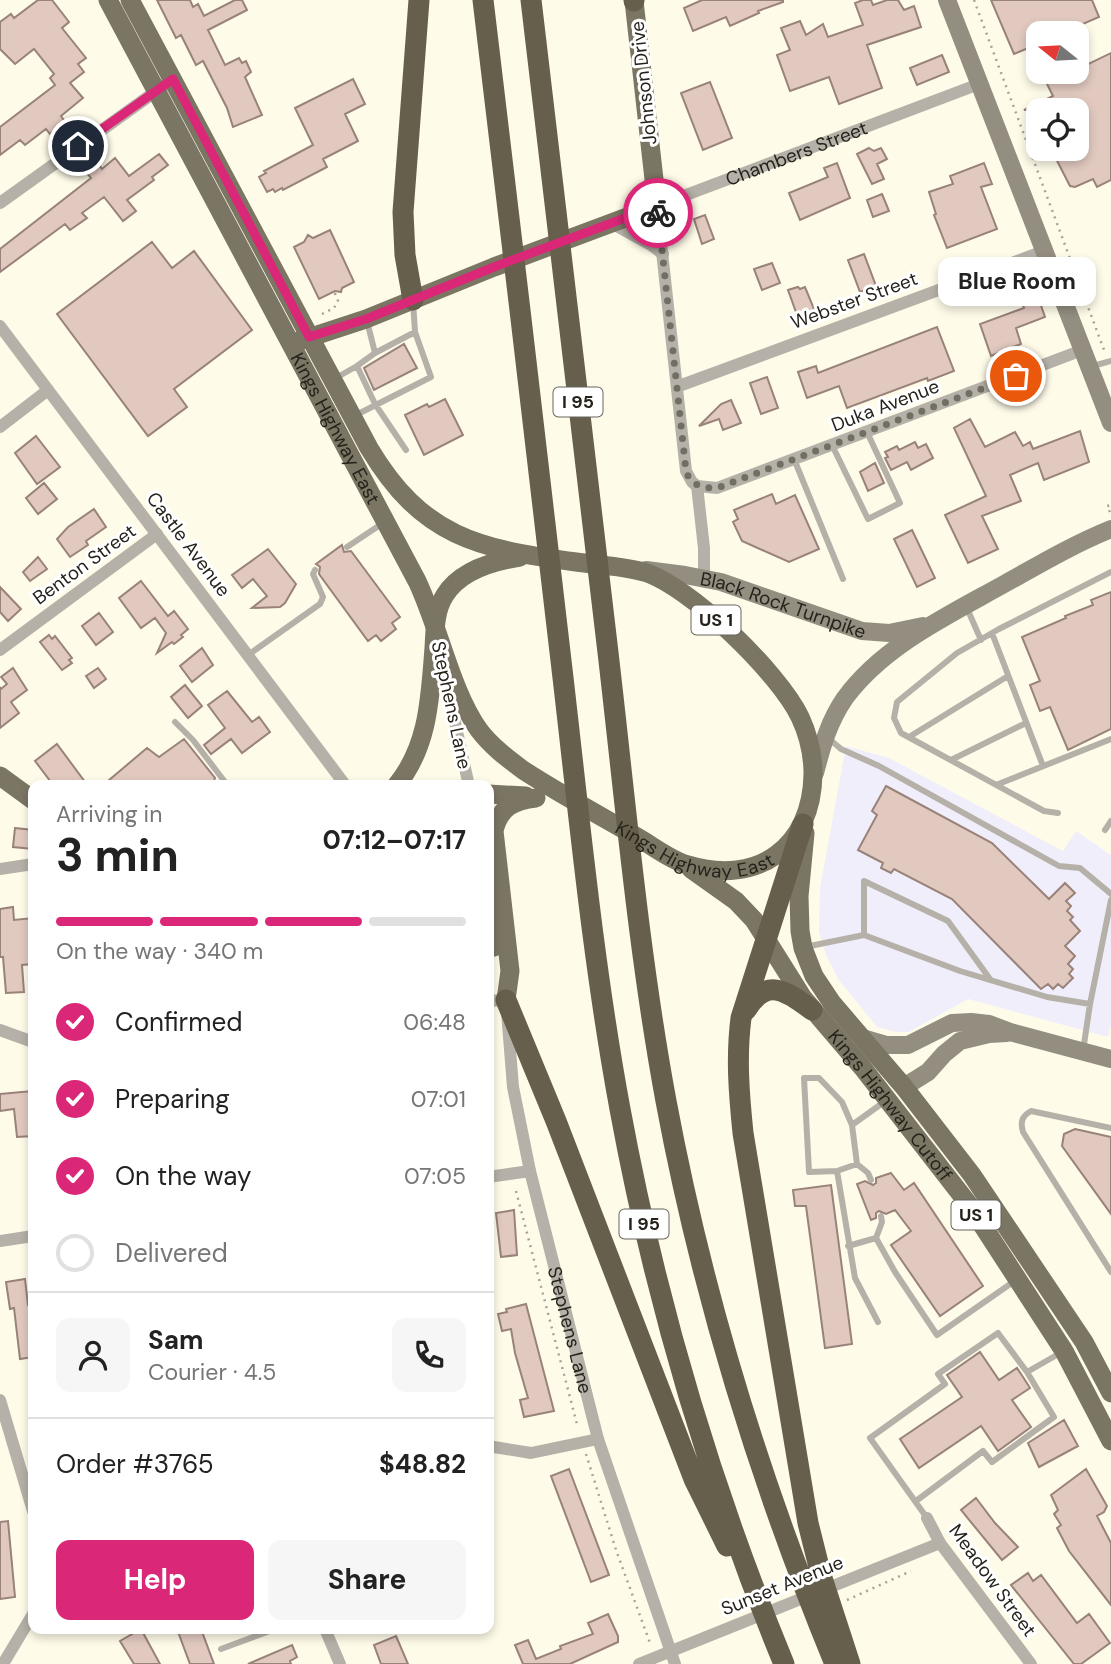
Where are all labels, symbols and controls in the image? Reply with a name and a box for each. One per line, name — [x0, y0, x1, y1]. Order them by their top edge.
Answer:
street label: Johnson Drive — [625, 20, 662, 146]
north arrow — [1026, 21, 1088, 84]
map controls — [1026, 21, 1089, 161]
button: locate — [1026, 98, 1089, 161]
street label: Chambers Street — [722, 115, 871, 192]
pin — [48, 116, 108, 176]
icon: home — [59, 127, 97, 165]
courier — [623, 178, 693, 248]
icon: bike — [639, 194, 677, 232]
callout: Blue Room — [937, 257, 1095, 306]
street label: Webster Street — [787, 266, 921, 335]
text: Blue Room — [958, 266, 1076, 296]
pin — [986, 346, 1046, 406]
street label: Kings Highway East — [285, 348, 386, 509]
icon: bag — [997, 357, 1035, 395]
street label: Duka Avenue — [828, 373, 943, 437]
road number: I 95 — [554, 388, 602, 416]
street label: Castle Avenue — [141, 487, 236, 602]
street label: Benton Street — [28, 519, 141, 610]
street label: Black Rock Turnpike — [698, 566, 869, 644]
road number: US 1 — [692, 606, 740, 634]
street label: Stephens Lane — [426, 639, 477, 771]
text: Arriving in — [56, 799, 162, 829]
street label: Kings Highway East — [611, 815, 779, 884]
text: 07:12–07:17 — [323, 823, 466, 857]
text: 3 min — [56, 825, 179, 885]
text: On the way · 340 m — [56, 936, 263, 966]
icon: check — [56, 1003, 94, 1041]
text: Confirmed — [115, 1005, 242, 1039]
text: 06:48 — [403, 1007, 466, 1037]
street label: Kings Highway Cutoff — [822, 1025, 958, 1186]
icon: check — [56, 1080, 94, 1118]
text: Preparing — [115, 1082, 230, 1116]
text: 07:01 — [411, 1084, 466, 1114]
icon: check — [56, 1157, 94, 1195]
text: On the way — [115, 1159, 251, 1193]
text: 07:05 — [404, 1161, 466, 1191]
road number: US 1 — [951, 1200, 1000, 1230]
road number: I 95 — [620, 1210, 668, 1238]
text: Delivered — [115, 1236, 228, 1270]
street label: Stephens Lane — [542, 1264, 598, 1396]
button: person — [56, 1318, 130, 1392]
button: phone — [392, 1318, 466, 1392]
text: Sam — [148, 1323, 203, 1357]
text: Courier · 4.5 — [148, 1357, 276, 1387]
text: Order #3765 — [56, 1447, 214, 1481]
text: $48.82 — [379, 1447, 466, 1481]
street label: Meadow Street — [943, 1519, 1042, 1642]
button: Help — [56, 1540, 254, 1620]
button: Share — [268, 1540, 466, 1620]
street label: Sunset Avenue — [717, 1550, 847, 1621]

